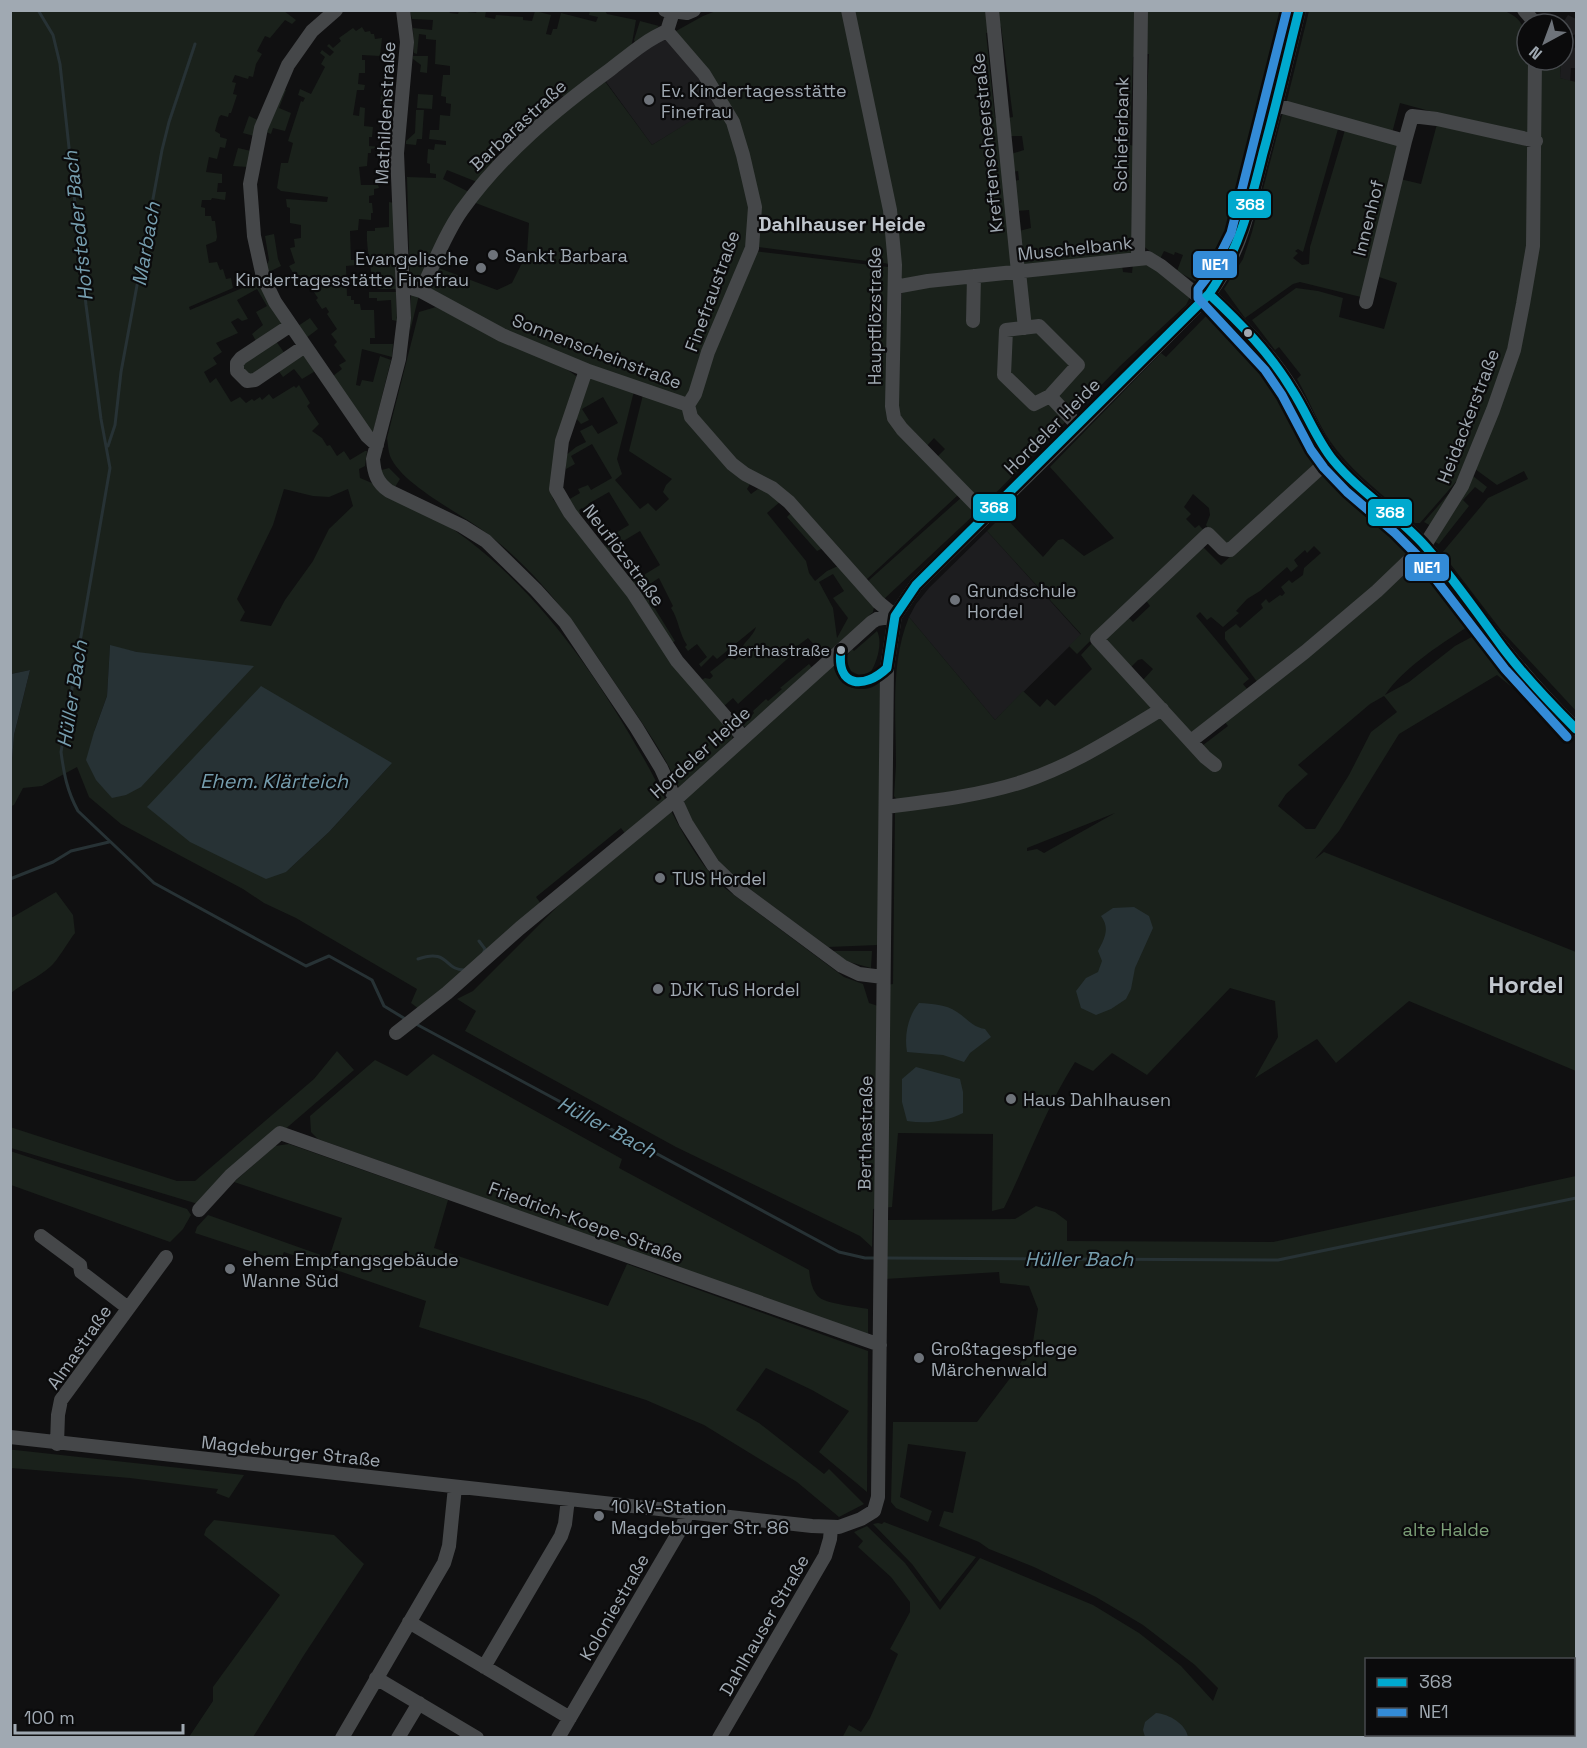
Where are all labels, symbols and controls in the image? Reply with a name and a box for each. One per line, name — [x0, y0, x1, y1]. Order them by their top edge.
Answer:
north arrow — [1515, 12, 1575, 72]
street label: Mathildenstraße — [370, 41, 400, 185]
text: N — [1525, 41, 1546, 64]
street label: Kreftenscheerstraße — [966, 52, 1008, 234]
street label: Barbarastraße — [465, 74, 571, 176]
street label: Schieferbank — [1108, 76, 1134, 192]
place label: Ev. Kindertagesstätte Finefrau — [661, 79, 847, 123]
marker: Ev. Kindertagesstätte Finefrau — [642, 93, 656, 107]
water label: Hofsteder Bach — [57, 149, 99, 302]
street label: Innenhof — [1347, 177, 1389, 259]
line badge: 368 — [1227, 190, 1272, 219]
text: 368 — [1235, 194, 1265, 215]
water label: Marbach — [126, 199, 166, 288]
district label: Dahlhauser Heide — [758, 211, 926, 237]
street label: Finefraustraße — [679, 227, 745, 355]
street label: Muschelbank — [1016, 230, 1134, 265]
place label: Sankt Barbara — [505, 244, 628, 267]
place label: Evangelische Kindertagesstätte Finefrau — [235, 247, 469, 291]
street label: Hauptflözstraße — [863, 247, 886, 385]
marker: Sankt Barbara — [486, 248, 500, 262]
line badge: NE1 — [1192, 250, 1238, 279]
text: NE1 — [1202, 254, 1228, 275]
marker: Evangelische Kindertagesstätte Finefrau — [474, 261, 488, 275]
street label: Sonnenscheinstraße — [509, 308, 685, 394]
unlabelled marker — [1242, 327, 1254, 339]
street label: Heidackerstraße — [1432, 346, 1504, 486]
street label: Hordeler Heide — [999, 373, 1105, 479]
line badge: 368 — [972, 493, 1017, 522]
text: 368 — [979, 497, 1009, 518]
line badge: 368 — [1367, 498, 1413, 527]
street label: Neuflözstraße — [578, 499, 670, 611]
text: 368 — [1375, 502, 1405, 523]
line badge: NE1 — [1404, 553, 1450, 582]
text: NE1 — [1414, 557, 1440, 578]
place label: Grundschule Hordel — [967, 579, 1077, 623]
marker: Grundschule Hordel — [948, 593, 962, 607]
water label: Hüller Bach — [51, 638, 93, 750]
place label: Berthastraße — [728, 640, 830, 661]
marker: Berthastraße — [835, 644, 847, 656]
street label: Hordeler Heide — [645, 701, 755, 803]
water label: Ehem. Klärteich — [200, 768, 349, 794]
place label: TUS Hordel — [672, 867, 766, 890]
marker: TUS Hordel — [653, 871, 667, 885]
district label: Hordel — [1488, 969, 1564, 1000]
place label: DJK TuS Hordel — [670, 978, 800, 1001]
marker: DJK TuS Hordel — [651, 982, 665, 996]
street label: Berthastraße — [852, 1075, 878, 1191]
place label: Haus Dahlhausen — [1023, 1088, 1171, 1111]
water label: Hüller Bach — [553, 1090, 662, 1164]
marker: Haus Dahlhausen — [1004, 1092, 1018, 1106]
street label: Friedrich-Koepe-Straße — [486, 1176, 686, 1268]
water label: Hüller Bach — [1025, 1246, 1134, 1272]
place label: ehem Empfangsgebäude Wanne Süd — [242, 1248, 459, 1292]
marker: ehem Empfangsgebäude Wanne Süd — [223, 1262, 237, 1276]
street label: Almastraße — [42, 1300, 116, 1394]
place label: Großtagespflege Märchenwald — [931, 1337, 1077, 1381]
marker: Großtagespflege Märchenwald — [912, 1351, 926, 1365]
street label: Magdeburger Straße — [200, 1430, 382, 1472]
place label: 10 kV-Station Magdeburger Str. 86 — [611, 1495, 789, 1539]
marker: 10 kV-Station Magdeburger Str. 86 — [592, 1509, 606, 1523]
park label: alte Halde — [1403, 1518, 1489, 1541]
street label: Koloniestraße — [574, 1549, 654, 1665]
street label: Dahlhauser Straße — [714, 1550, 814, 1700]
legend — [1365, 1658, 1575, 1736]
text: 368 — [1419, 1670, 1452, 1693]
scale bar — [15, 1697, 183, 1735]
text: NE1 — [1419, 1700, 1449, 1723]
text: 100 m — [24, 1706, 75, 1729]

